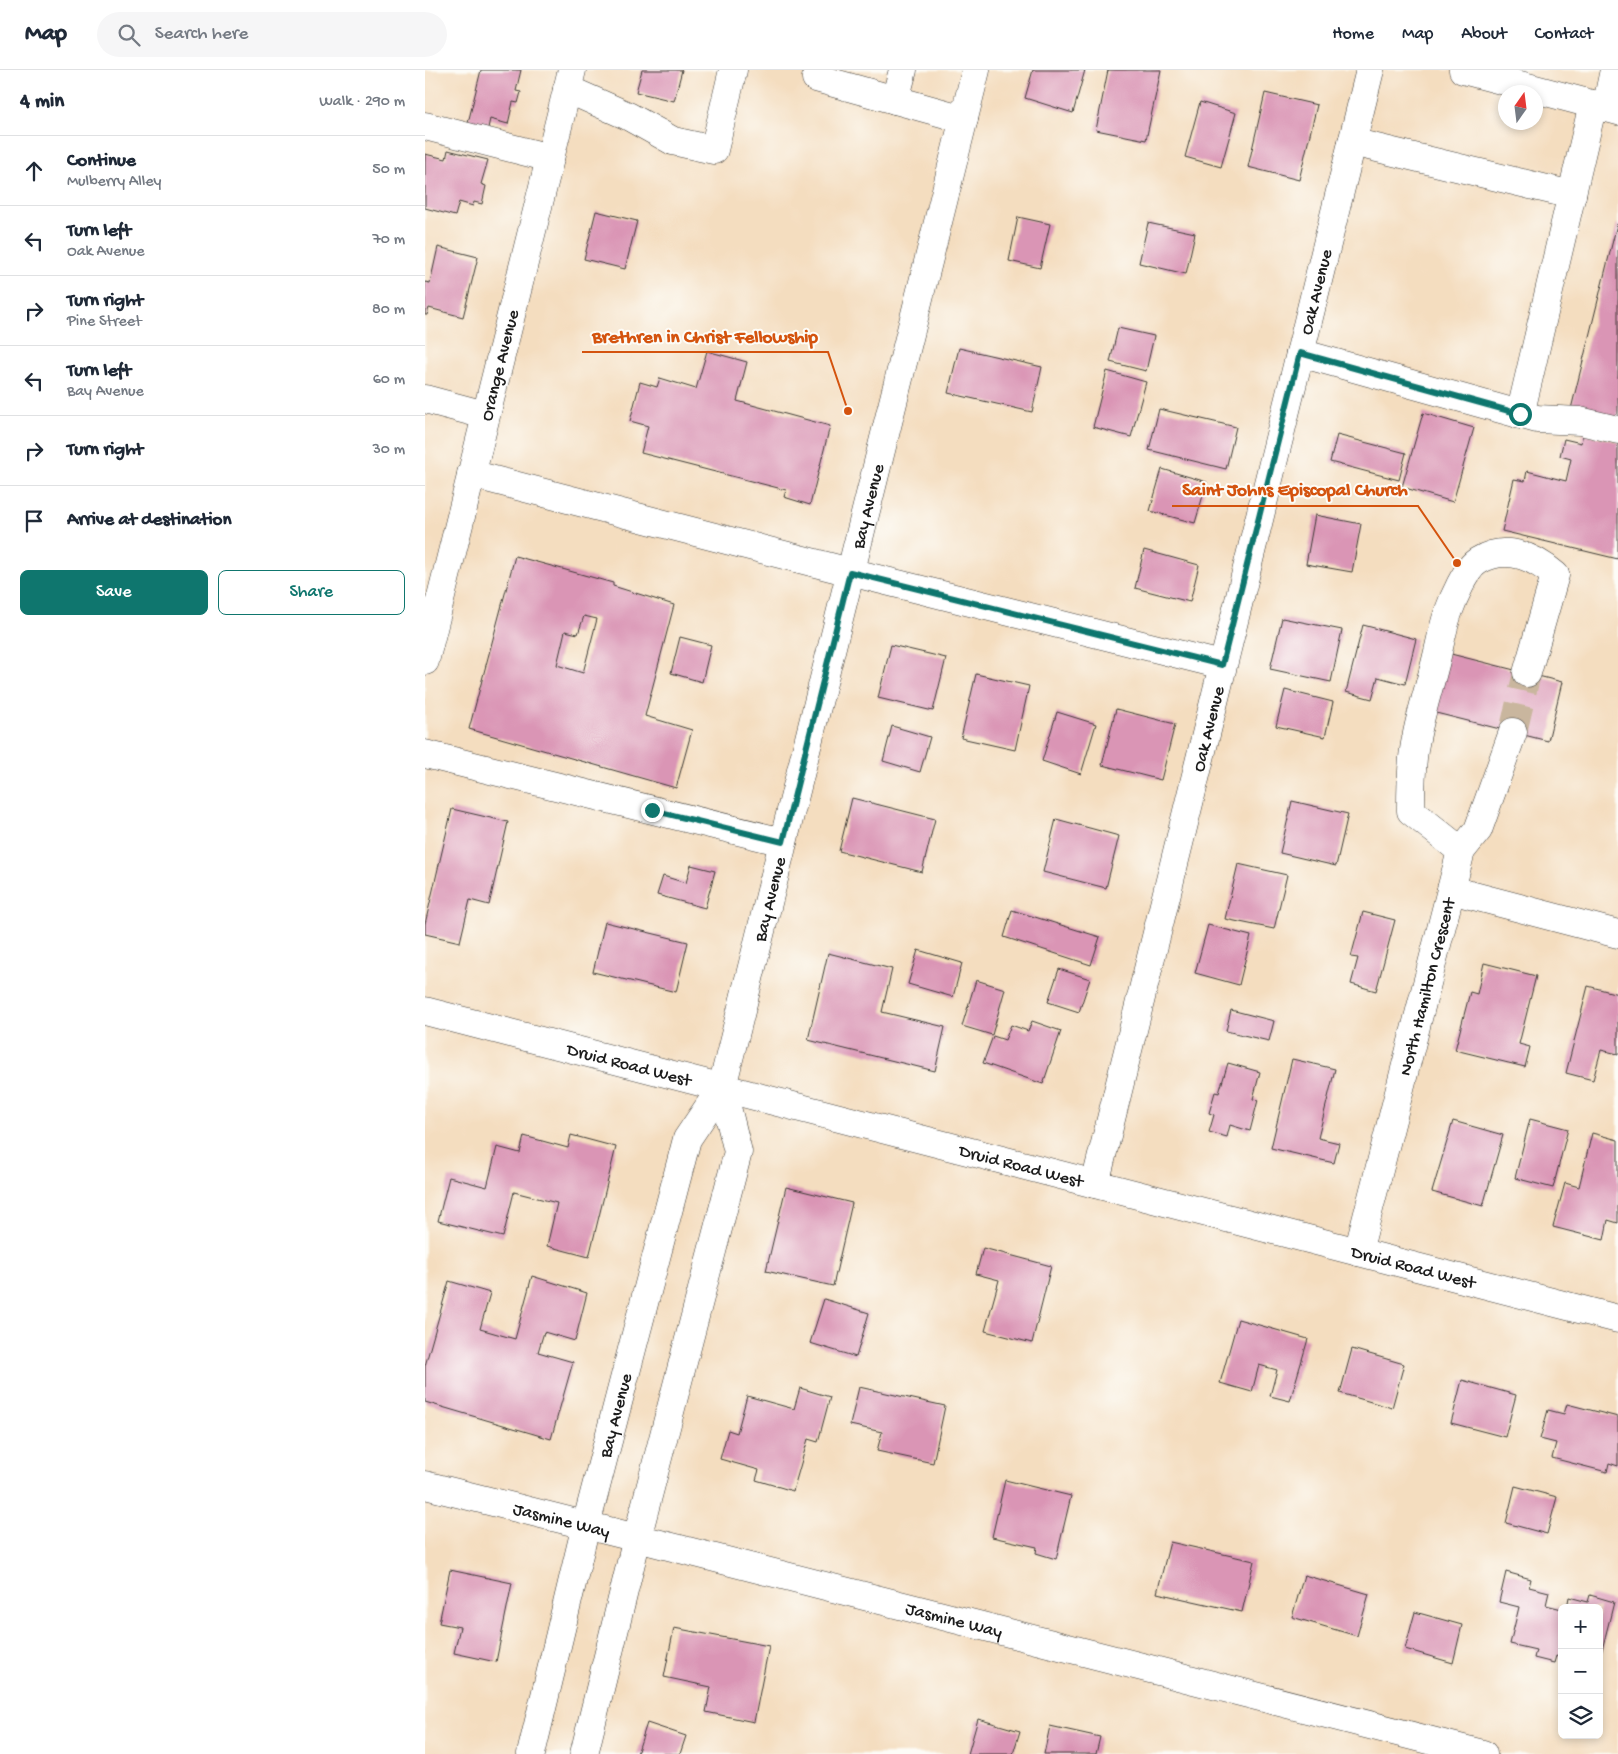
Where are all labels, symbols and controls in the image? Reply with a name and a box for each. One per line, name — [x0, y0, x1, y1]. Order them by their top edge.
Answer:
search box — [97, 12, 447, 57]
text: Map — [25, 20, 67, 49]
icon: search — [115, 21, 143, 49]
text: Search here — [155, 23, 248, 46]
text: Home — [1332, 24, 1374, 45]
text: Map — [1402, 24, 1433, 45]
text: About — [1461, 24, 1507, 45]
text: Contact — [1535, 24, 1593, 45]
north arrow — [1498, 85, 1543, 130]
text: 4 min — [20, 90, 64, 115]
text: Walk · 290 m — [319, 93, 405, 112]
text: Continue — [67, 150, 136, 173]
icon: ahead — [20, 157, 48, 185]
text: 50 m — [372, 161, 405, 180]
text: Mulberry Alley — [67, 173, 161, 192]
text: Turn left — [67, 220, 131, 243]
icon: left — [20, 227, 48, 255]
text: 70 m — [372, 231, 405, 250]
text: Oak Avenue — [67, 243, 145, 262]
street label: Oak Avenue — [1297, 247, 1339, 337]
text: Turn right — [67, 290, 143, 313]
icon: right — [20, 297, 48, 325]
text: 80 m — [372, 301, 405, 320]
street label: Orange Avenue — [477, 307, 525, 423]
text: Pine Street — [67, 313, 142, 332]
callout: Brethren in Christ Fellowship — [582, 318, 828, 352]
text: Brethren in Christ Fellowship — [591, 327, 818, 350]
text: Turn left — [67, 360, 131, 383]
icon: left — [20, 367, 48, 395]
text: 60 m — [373, 371, 405, 390]
text: Bay Avenue — [67, 383, 144, 402]
route start — [1509, 403, 1532, 426]
icon: right — [20, 437, 48, 465]
text: Turn right — [67, 439, 143, 462]
text: 30 m — [372, 441, 405, 460]
street label: Bay Avenue — [849, 461, 890, 552]
callout: Saint Johns Episcopal Church — [1172, 472, 1418, 506]
text: Saint Johns Episcopal Church — [1182, 480, 1409, 503]
icon: arrive — [20, 507, 48, 535]
text: Arrive at destination — [67, 509, 231, 532]
button: Save — [20, 570, 208, 615]
button: Share — [218, 570, 405, 615]
street label: Oak Avenue — [1189, 684, 1231, 774]
route end — [641, 799, 664, 822]
street label: Bay Avenue — [750, 854, 792, 945]
street label: North Hamilton Crescent — [1396, 895, 1462, 1078]
street label: Druid Road West — [563, 1040, 695, 1093]
street label: Druid Road West — [956, 1141, 1087, 1194]
street label: Druid Road West — [1348, 1242, 1479, 1295]
street label: Bay Avenue — [596, 1371, 638, 1461]
street label: Jasmine Way — [511, 1499, 612, 1544]
street label: Jasmine Way — [903, 1599, 1004, 1644]
map controls — [1558, 1604, 1603, 1739]
button: + — [1558, 1604, 1603, 1649]
button: − — [1558, 1649, 1603, 1694]
button: layers — [1558, 1694, 1603, 1739]

